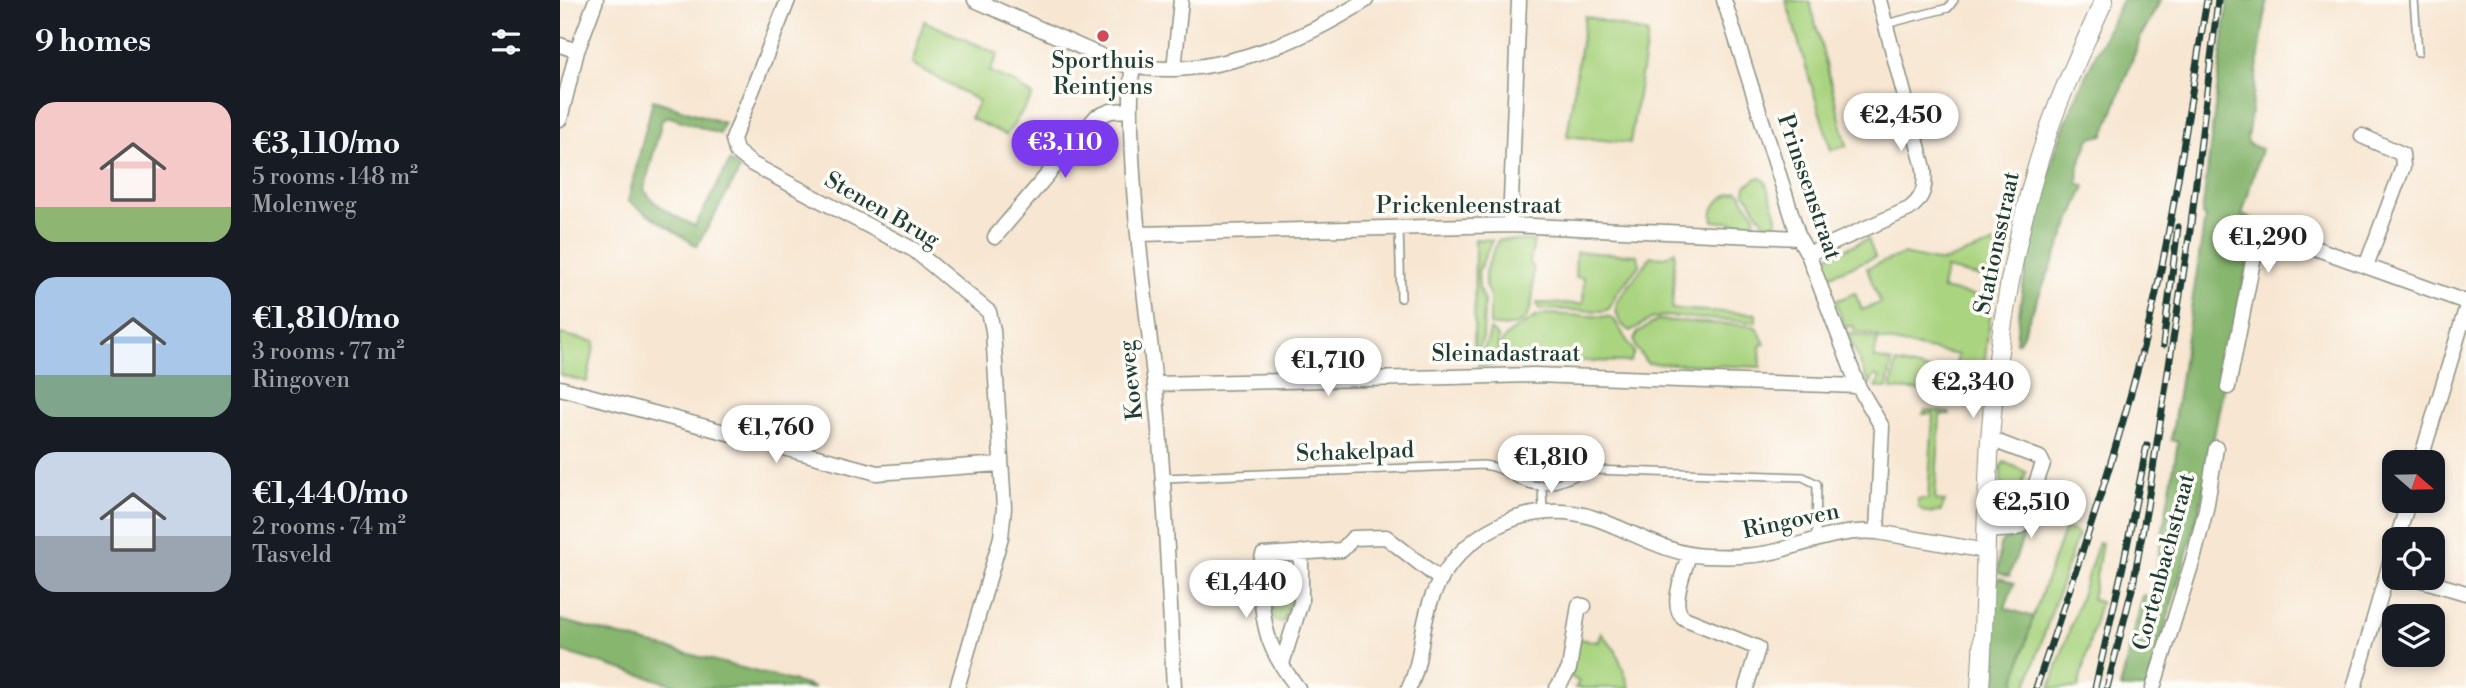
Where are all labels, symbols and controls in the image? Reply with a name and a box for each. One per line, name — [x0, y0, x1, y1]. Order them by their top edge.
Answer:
text: 9 homes — [35, 23, 151, 61]
icon: filters — [487, 23, 525, 61]
marker: Sporthuis Reintjens — [1095, 28, 1111, 44]
place label: Sporthuis Reintjens — [1052, 47, 1154, 101]
pin: €2,450 — [1844, 94, 1958, 153]
text: €2,450 — [1860, 102, 1942, 130]
street label: Prinssenstraat — [1771, 110, 1847, 264]
pin: €3,110 — [1008, 120, 1122, 180]
text: €3,110/mo — [252, 125, 400, 163]
text: €3,110 — [1028, 129, 1102, 157]
icon: home — [91, 130, 175, 214]
text: 5 rooms · 148 m² — [252, 163, 418, 191]
street label: Stenen Brug — [819, 166, 945, 254]
street label: Stationsstraat — [1968, 169, 2026, 317]
text: Molenweg — [252, 191, 357, 219]
street label: Prickenleenstraat — [1376, 192, 1562, 220]
pin: €1,290 — [2211, 216, 2325, 275]
text: €1,290 — [2229, 224, 2307, 252]
text: €1,810/mo — [252, 300, 400, 338]
icon: home — [91, 305, 175, 389]
text: 3 rooms · 77 m² — [252, 338, 405, 366]
pin: €1,710 — [1271, 338, 1385, 398]
street label: Koeweg — [1113, 339, 1149, 421]
street label: Sleinadastraat — [1432, 340, 1580, 368]
text: €1,710 — [1291, 347, 1365, 375]
pin: €2,340 — [1916, 360, 2030, 420]
text: Ringoven — [252, 366, 350, 394]
text: €2,340 — [1932, 369, 2014, 397]
pin: €1,760 — [719, 406, 833, 465]
text: €1,760 — [737, 414, 815, 442]
pin: €1,810 — [1494, 435, 1608, 495]
street label: Schakelpad — [1295, 436, 1415, 468]
text: €1,810 — [1514, 444, 1588, 472]
north arrow — [2382, 450, 2445, 513]
map controls — [2382, 450, 2445, 667]
street label: Cortenbachstraat — [2127, 470, 2201, 654]
text: €1,440/mo — [252, 475, 409, 513]
icon: home — [91, 480, 175, 564]
pin: €2,510 — [1974, 480, 2088, 540]
text: €2,510 — [1992, 489, 2070, 517]
street label: Ringoven — [1740, 497, 1842, 545]
text: 2 rooms · 74 m² — [252, 513, 406, 541]
button: locate — [2382, 527, 2445, 590]
text: Tasveld — [252, 541, 332, 569]
pin: €1,440 — [1189, 560, 1303, 620]
text: €1,440 — [1205, 569, 1287, 597]
button: layers — [2382, 604, 2445, 667]

